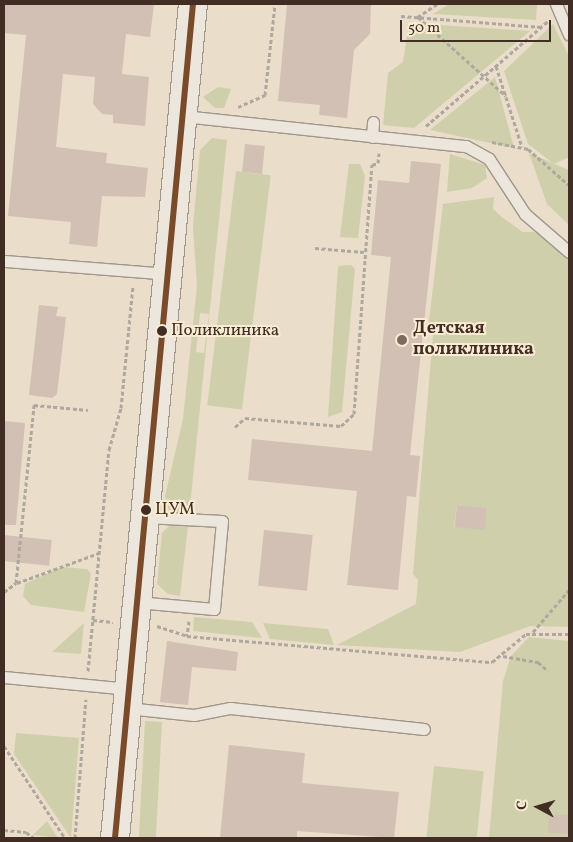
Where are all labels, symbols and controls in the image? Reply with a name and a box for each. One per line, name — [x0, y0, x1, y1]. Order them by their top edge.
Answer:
scale bar — [403, 10, 554, 42]
text: 50 m — [408, 18, 440, 39]
place label: Детская поликлиника — [413, 319, 534, 362]
place label: Поликлиника — [171, 321, 279, 341]
marker: Поликлиника — [157, 326, 167, 336]
marker: Детская поликлиника — [395, 333, 409, 347]
place label: ЦУМ — [155, 500, 195, 520]
marker: ЦУМ — [141, 505, 151, 515]
north arrow — [513, 782, 563, 832]
text: С — [513, 800, 533, 811]

